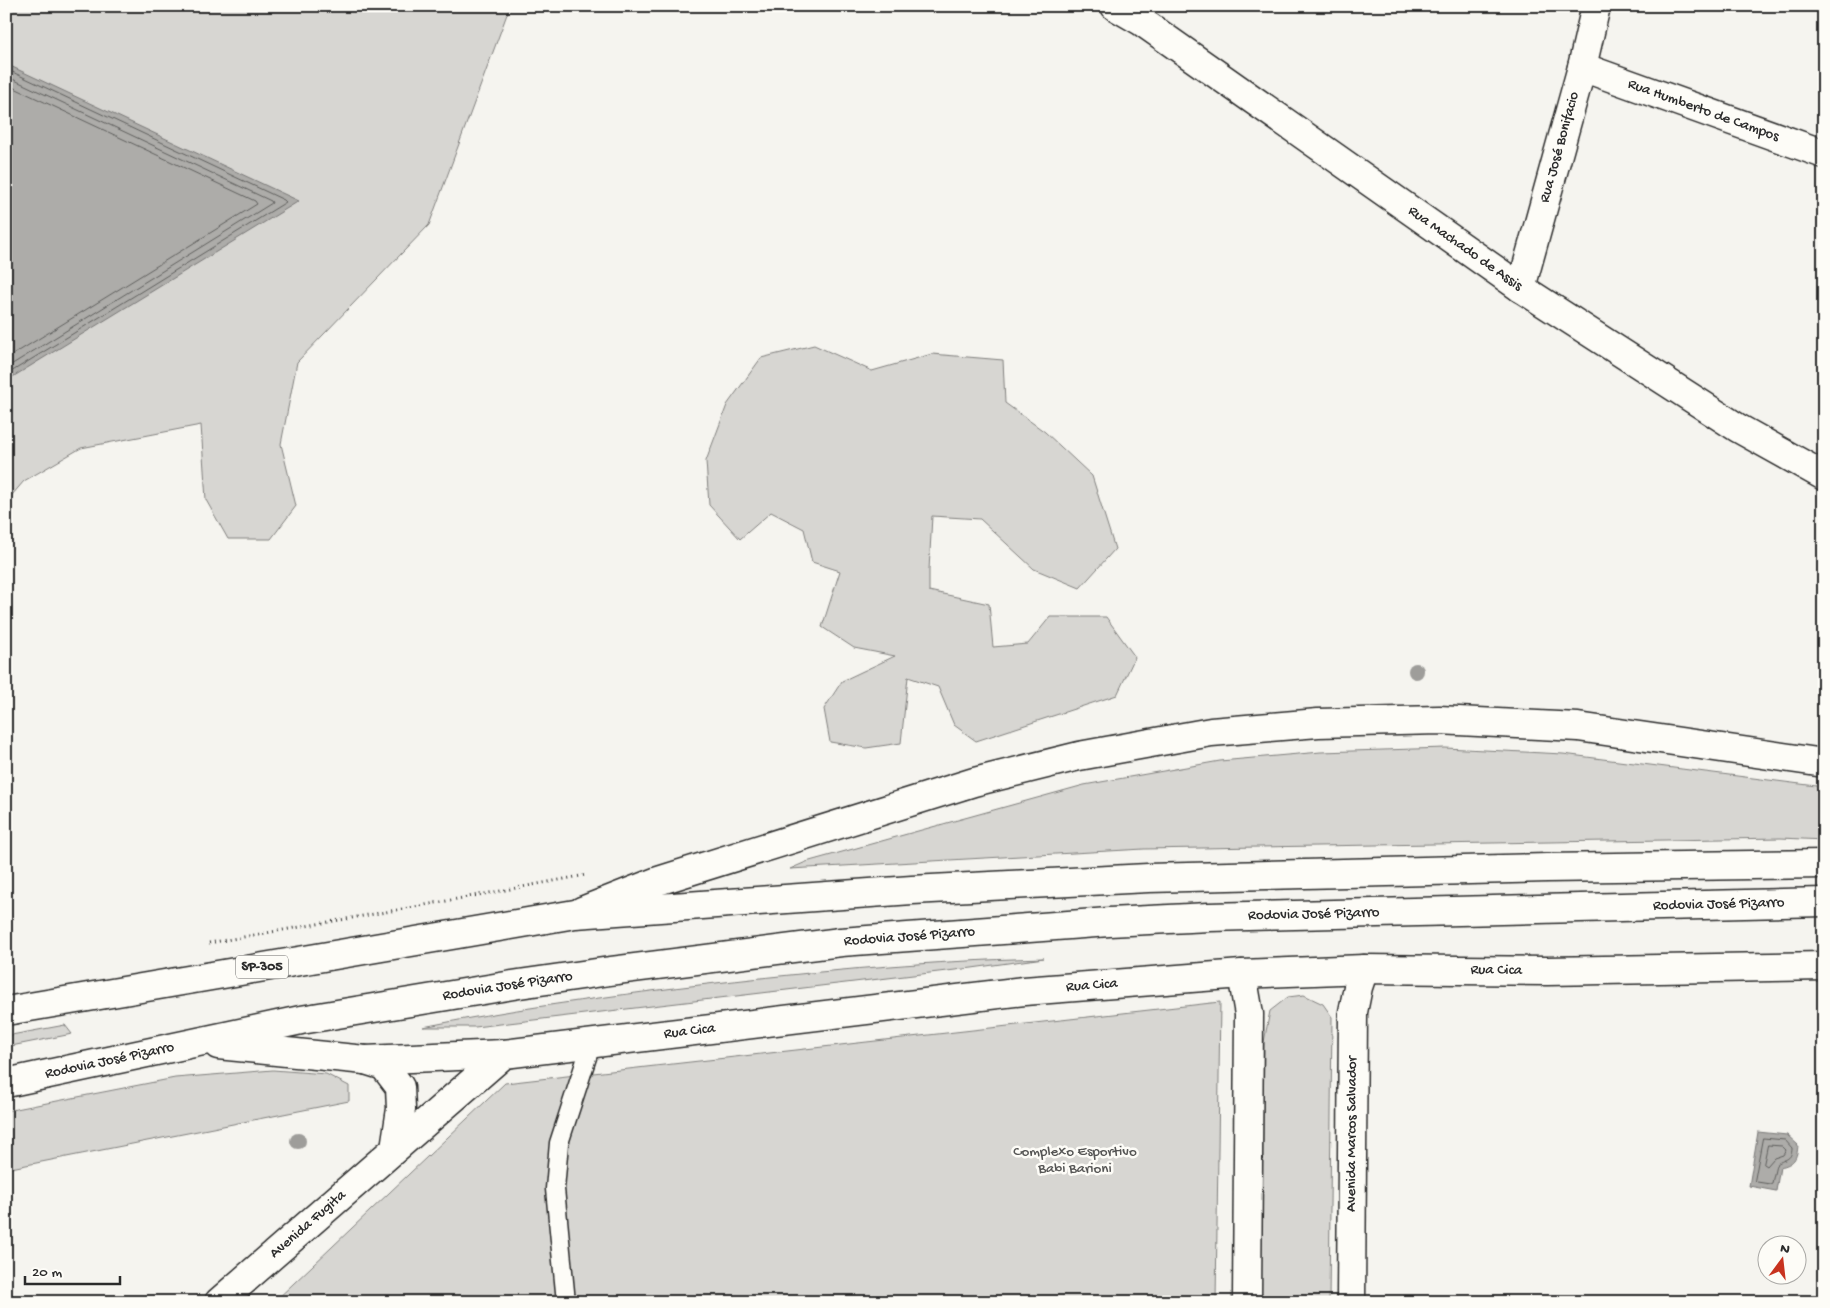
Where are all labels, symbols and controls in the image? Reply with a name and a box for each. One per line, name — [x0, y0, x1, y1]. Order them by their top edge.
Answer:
street label: Rua Humberto de Campos — [1625, 75, 1782, 146]
street label: Rua José Bonifacio — [1536, 90, 1584, 205]
street label: Rua Machado de Assis — [1404, 202, 1526, 295]
street label: Rodovia José Pizarro — [1653, 894, 1785, 915]
street label: Rodovia José Pizarro — [1248, 904, 1380, 925]
street label: Rodovia José Pizarro — [843, 923, 976, 951]
road number: SP-305 — [236, 956, 288, 979]
street label: Rua Cica — [1470, 961, 1523, 980]
street label: Rodovia José Pizarro — [441, 967, 574, 1005]
street label: Rua Cica — [1065, 975, 1119, 997]
street label: Rua Cica — [663, 1019, 717, 1044]
street label: Rodovia José Pizarro — [43, 1038, 176, 1083]
street label: Avenida Marcos Salvador — [1343, 1054, 1362, 1212]
park label: Complexo Esportivo Babi Barioni — [1013, 1143, 1137, 1178]
street label: Avenida Fugita — [266, 1186, 350, 1263]
north arrow — [1758, 1236, 1808, 1286]
text: N — [1778, 1240, 1791, 1259]
scale bar — [25, 1253, 120, 1285]
text: 20 m — [32, 1264, 62, 1282]

